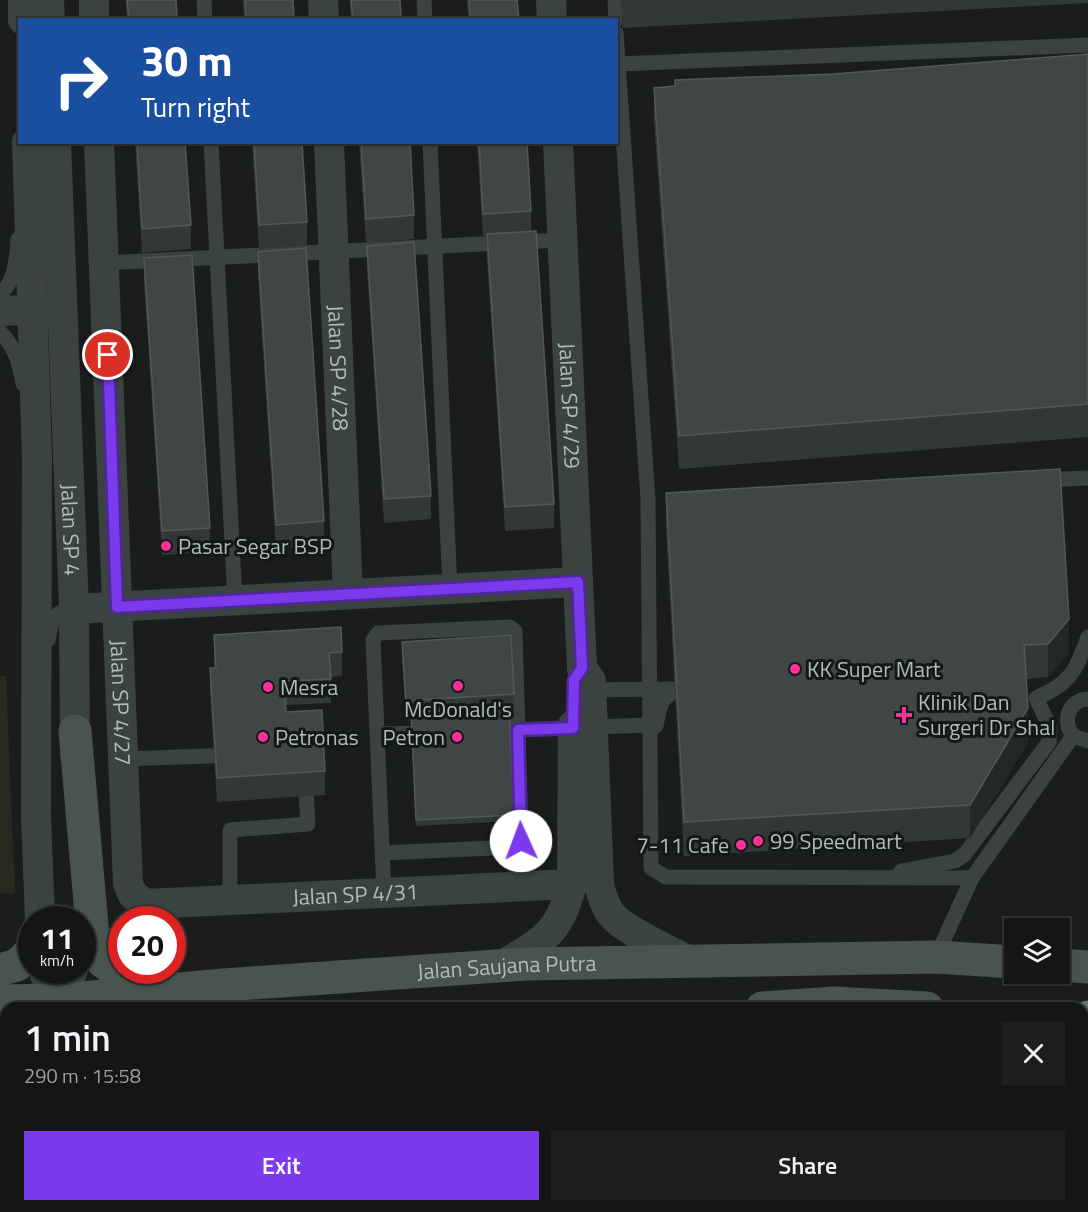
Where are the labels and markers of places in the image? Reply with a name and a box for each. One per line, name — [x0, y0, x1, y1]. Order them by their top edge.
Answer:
pin — [82, 329, 133, 380]
place label: Pasar Segar BSP — [178, 529, 332, 563]
marker: Pasar Segar BSP — [159, 539, 173, 553]
place label: KK Super Mart — [807, 652, 941, 686]
marker: KK Super Mart — [788, 662, 802, 676]
place label: Mesra — [280, 670, 338, 704]
marker: McDonald's — [451, 679, 465, 693]
marker: Mesra — [261, 680, 275, 694]
place label: Klinik Dan Surgeri Dr Shal — [918, 685, 1055, 744]
place label: McDonald's — [404, 692, 512, 726]
marker: Klinik Dan Surgeri Dr Shal — [895, 706, 913, 724]
place label: Petronas — [275, 720, 359, 754]
place label: Petron — [382, 720, 445, 754]
marker: Petronas — [256, 730, 270, 744]
marker: Petron — [450, 730, 464, 744]
place label: 99 Speedmart — [770, 824, 902, 858]
place label: 7-11 Cafe — [636, 828, 729, 862]
marker: 99 Speedmart — [751, 834, 765, 848]
marker: 7-11 Cafe — [734, 838, 748, 852]

